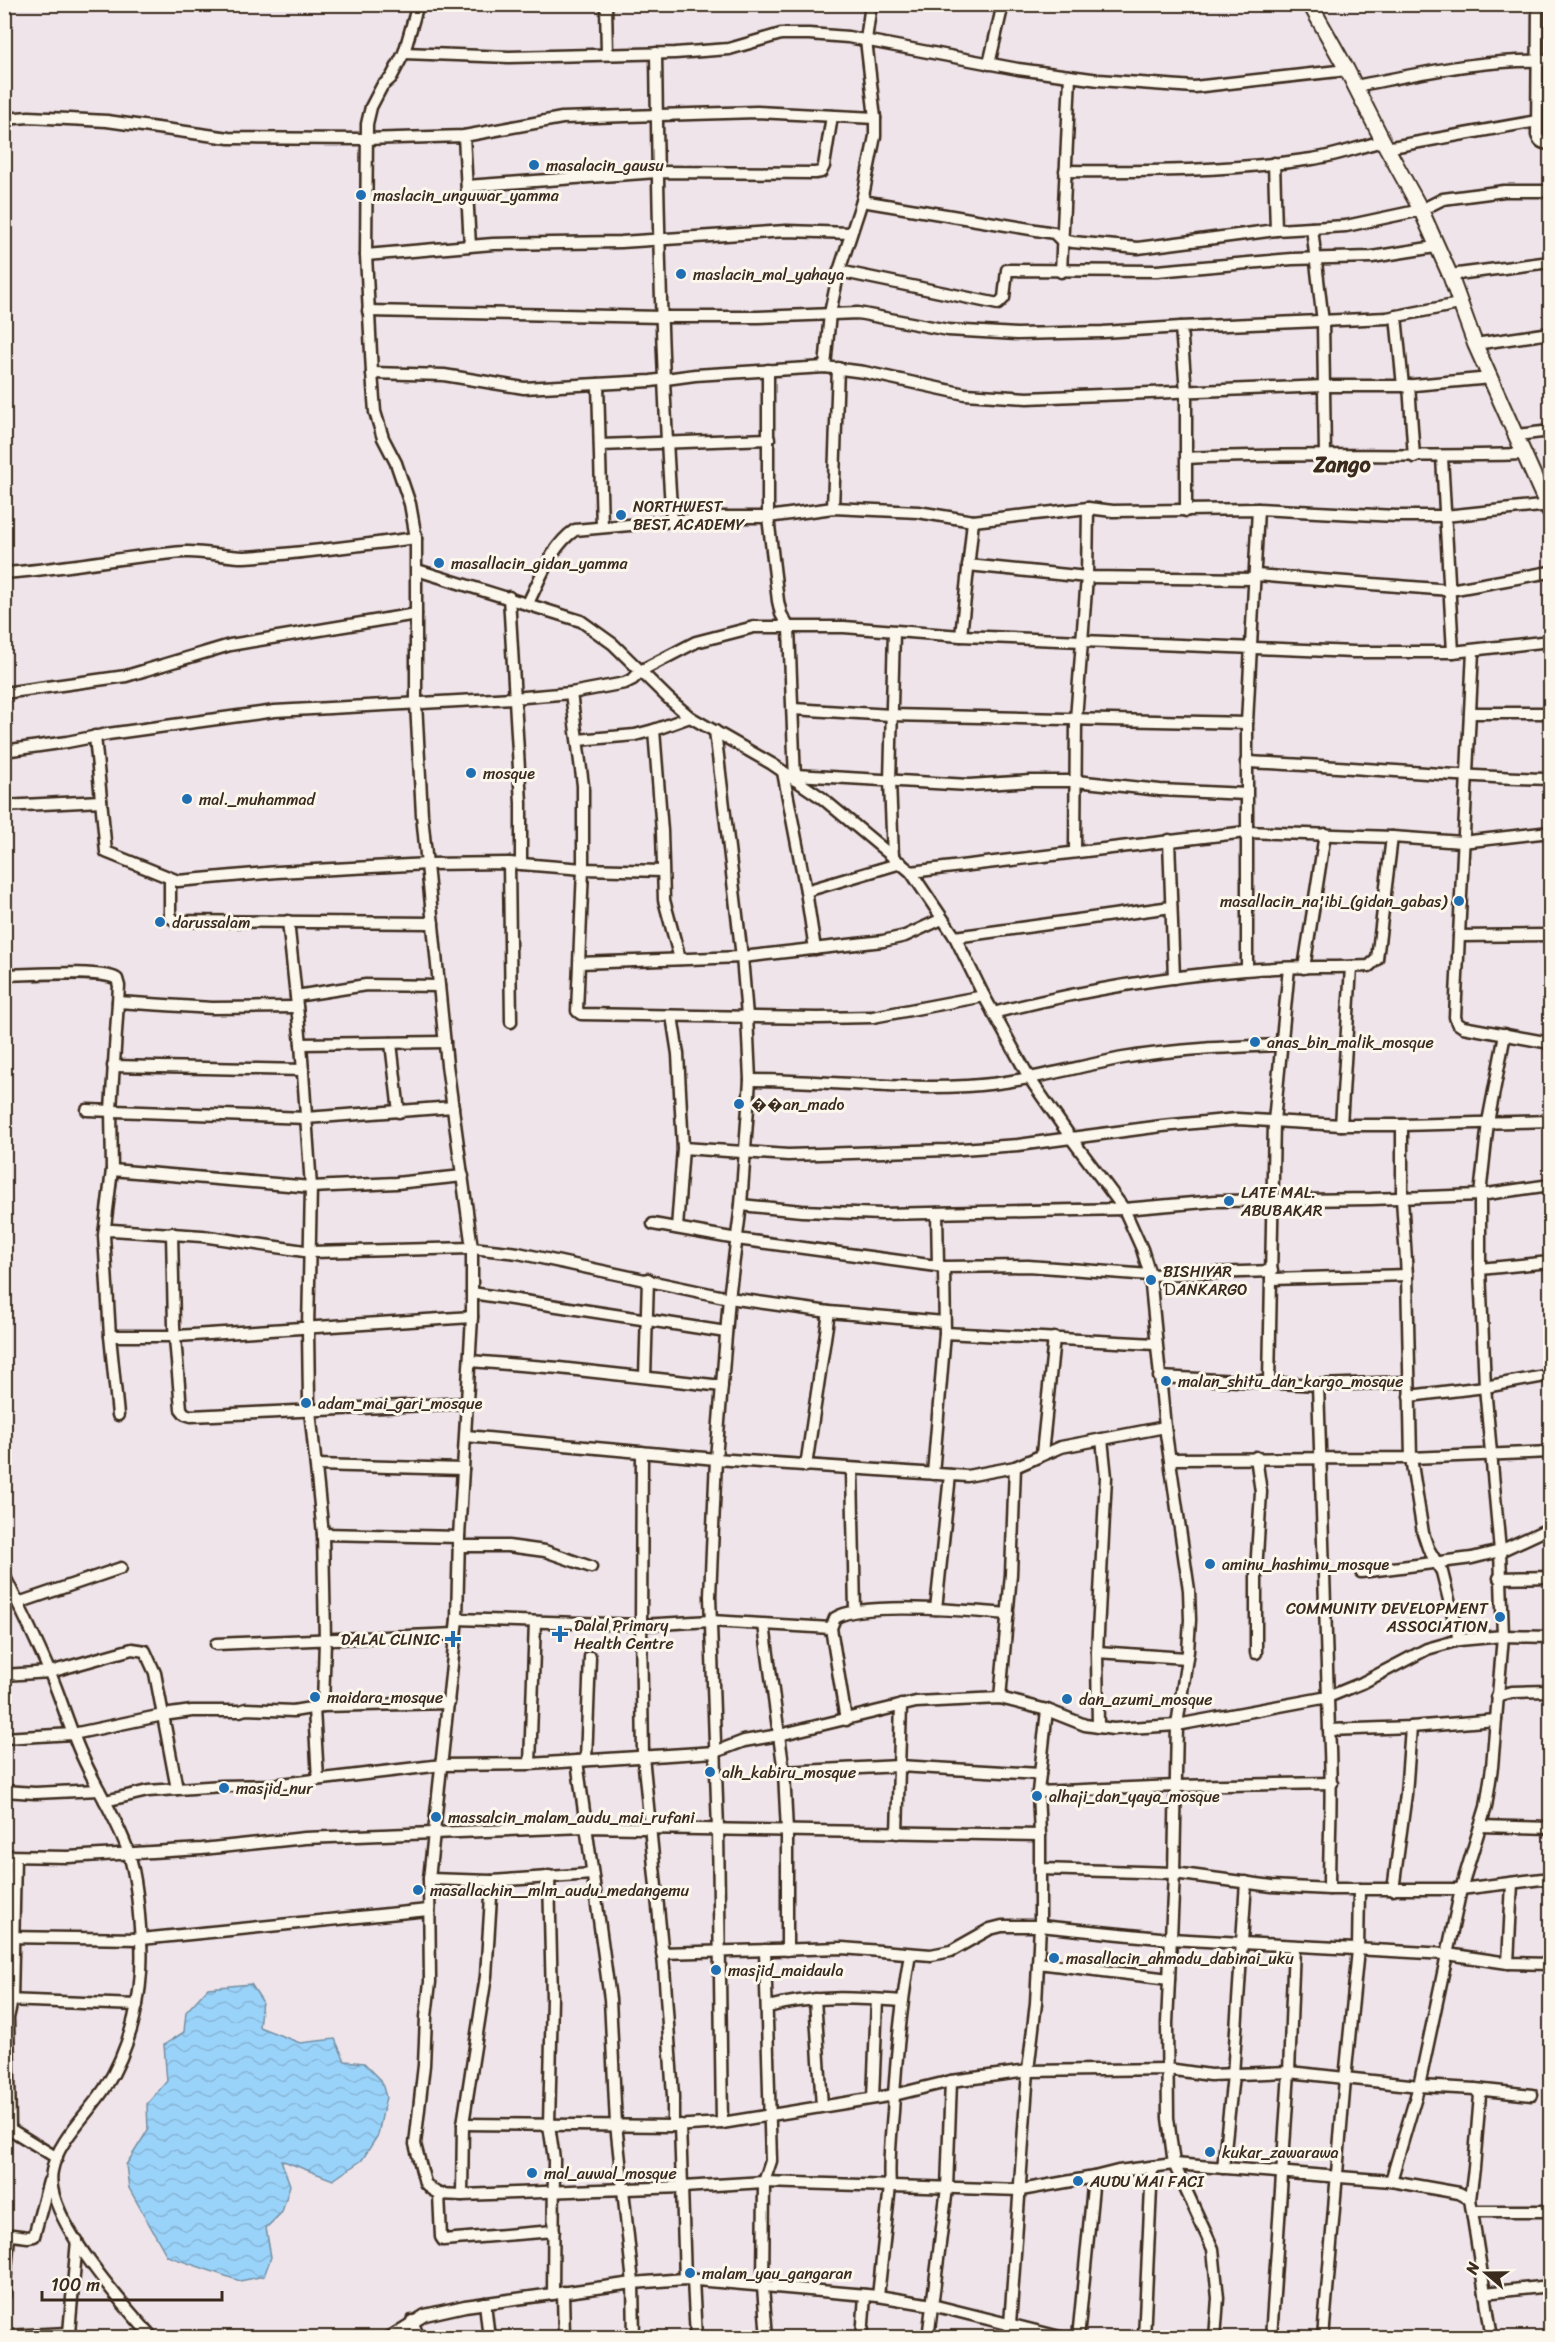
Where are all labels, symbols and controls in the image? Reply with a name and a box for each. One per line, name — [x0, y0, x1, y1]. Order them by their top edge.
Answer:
place label: masalacin_gausu — [546, 151, 664, 180]
marker: masalacin_gausu — [527, 158, 541, 172]
place label: maslacin_unguwar_yamma — [373, 181, 560, 210]
marker: maslacin_unguwar_yamma — [354, 188, 368, 202]
place label: maslacin_mal_yahaya — [693, 260, 844, 289]
marker: maslacin_mal_yahaya — [674, 267, 688, 281]
district label: Zango — [1312, 445, 1371, 484]
place label: NORTHWEST BEST ACADEMY — [633, 492, 745, 539]
marker: NORTHWEST BEST ACADEMY — [614, 508, 628, 522]
place label: masallacin_gidan_yamma — [451, 549, 628, 578]
marker: masallacin_gidan_yamma — [432, 556, 446, 570]
place label: mosque — [483, 759, 535, 788]
marker: mosque — [464, 766, 478, 780]
place label: mal._muhammad — [199, 785, 317, 814]
marker: mal._muhammad — [180, 792, 194, 806]
place label: masallacin_na'ibi_(gidan_gabas) — [1220, 887, 1448, 916]
marker: masallacin_na'ibi_(gidan_gabas) — [1452, 894, 1466, 908]
place label: darussalam — [172, 908, 250, 937]
marker: darussalam — [153, 915, 167, 929]
place label: anas_bin_malik_mosque — [1267, 1028, 1434, 1057]
marker: anas_bin_malik_mosque — [1248, 1035, 1262, 1049]
place label: ��an_mado — [751, 1090, 844, 1119]
marker: ��an_mado — [732, 1097, 746, 1111]
place label: LATE MAL. ABUBAKAR — [1240, 1178, 1323, 1225]
marker: LATE MAL. ABUBAKAR — [1222, 1194, 1236, 1208]
place label: BISHIYAR ƊANKARGO — [1163, 1257, 1248, 1304]
marker: BISHIYAR ƊANKARGO — [1144, 1273, 1158, 1287]
place label: malan_shitu_dan_kargo_mosque — [1178, 1367, 1403, 1396]
marker: malan_shitu_dan_kargo_mosque — [1159, 1374, 1173, 1388]
place label: adam_mai_gari_mosque — [318, 1389, 483, 1418]
marker: adam_mai_gari_mosque — [299, 1396, 313, 1410]
place label: aminu_hashimu_mosque — [1222, 1550, 1389, 1579]
marker: aminu_hashimu_mosque — [1203, 1557, 1217, 1571]
place label: COMMUNITY DEVELOPMENT ASSOCIATION — [1286, 1594, 1489, 1641]
marker: COMMUNITY DEVELOPMENT ASSOCIATION — [1493, 1610, 1507, 1624]
place label: Dalal Primary Health Centre — [574, 1611, 674, 1658]
place label: DALAL CLINIC — [341, 1625, 440, 1654]
marker: Dalal Primary Health Centre — [551, 1625, 569, 1643]
marker: DALAL CLINIC — [444, 1630, 462, 1648]
place label: maidara_mosque — [327, 1683, 443, 1712]
place label: dan_azumi_mosque — [1079, 1685, 1213, 1714]
marker: maidara_mosque — [308, 1690, 322, 1704]
marker: dan_azumi_mosque — [1060, 1692, 1074, 1706]
place label: alh_kabiru_mosque — [722, 1758, 856, 1787]
marker: alh_kabiru_mosque — [703, 1765, 717, 1779]
place label: masjid_nur — [236, 1774, 314, 1803]
marker: masjid_nur — [217, 1781, 231, 1795]
place label: alhaji_dan_yaya_mosque — [1049, 1782, 1220, 1811]
marker: alhaji_dan_yaya_mosque — [1030, 1789, 1044, 1803]
place label: massalcin_malam_audu_mai_rufani — [448, 1803, 695, 1832]
marker: massalcin_malam_audu_mai_rufani — [429, 1810, 443, 1824]
place label: masallachin__mlm_audu_medangemu — [430, 1876, 690, 1905]
marker: masallachin__mlm_audu_medangemu — [411, 1883, 425, 1897]
place label: masallacin_ahmadu_dabinai_uku — [1066, 1944, 1294, 1973]
marker: masallacin_ahmadu_dabinai_uku — [1047, 1951, 1061, 1965]
place label: masjid_maidaula — [728, 1956, 844, 1985]
marker: masjid_maidaula — [709, 1963, 723, 1977]
place label: kukar_zawarawa — [1222, 2138, 1339, 2167]
marker: kukar_zawarawa — [1203, 2145, 1217, 2159]
place label: mal_auwal_mosque — [544, 2159, 677, 2188]
marker: mal_auwal_mosque — [525, 2166, 539, 2180]
place label: AUDU MAI FACI — [1089, 2167, 1205, 2196]
marker: AUDU MAI FACI — [1071, 2174, 1085, 2188]
north arrow — [1456, 2243, 1516, 2303]
text: N — [1457, 2257, 1488, 2279]
place label: malam_yau_gangaran — [702, 2259, 853, 2288]
scale bar — [42, 2264, 222, 2302]
marker: malam_yau_gangaran — [683, 2266, 697, 2280]
text: 100 m — [51, 2269, 100, 2301]

